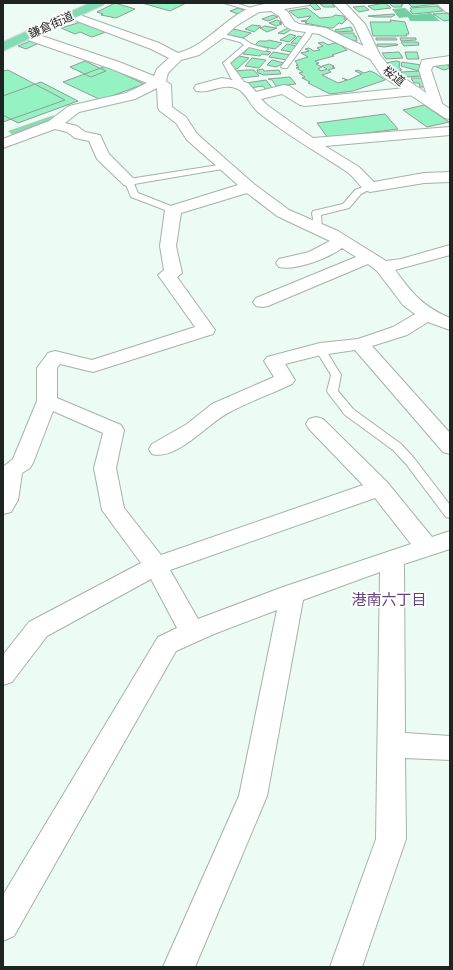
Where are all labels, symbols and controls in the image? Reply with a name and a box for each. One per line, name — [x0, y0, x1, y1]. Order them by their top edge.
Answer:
street label: 鎌倉街道 — [26, 9, 76, 41]
street label: 桜道 — [380, 63, 408, 89]
district label: 港南六丁目 — [351, 591, 427, 609]

